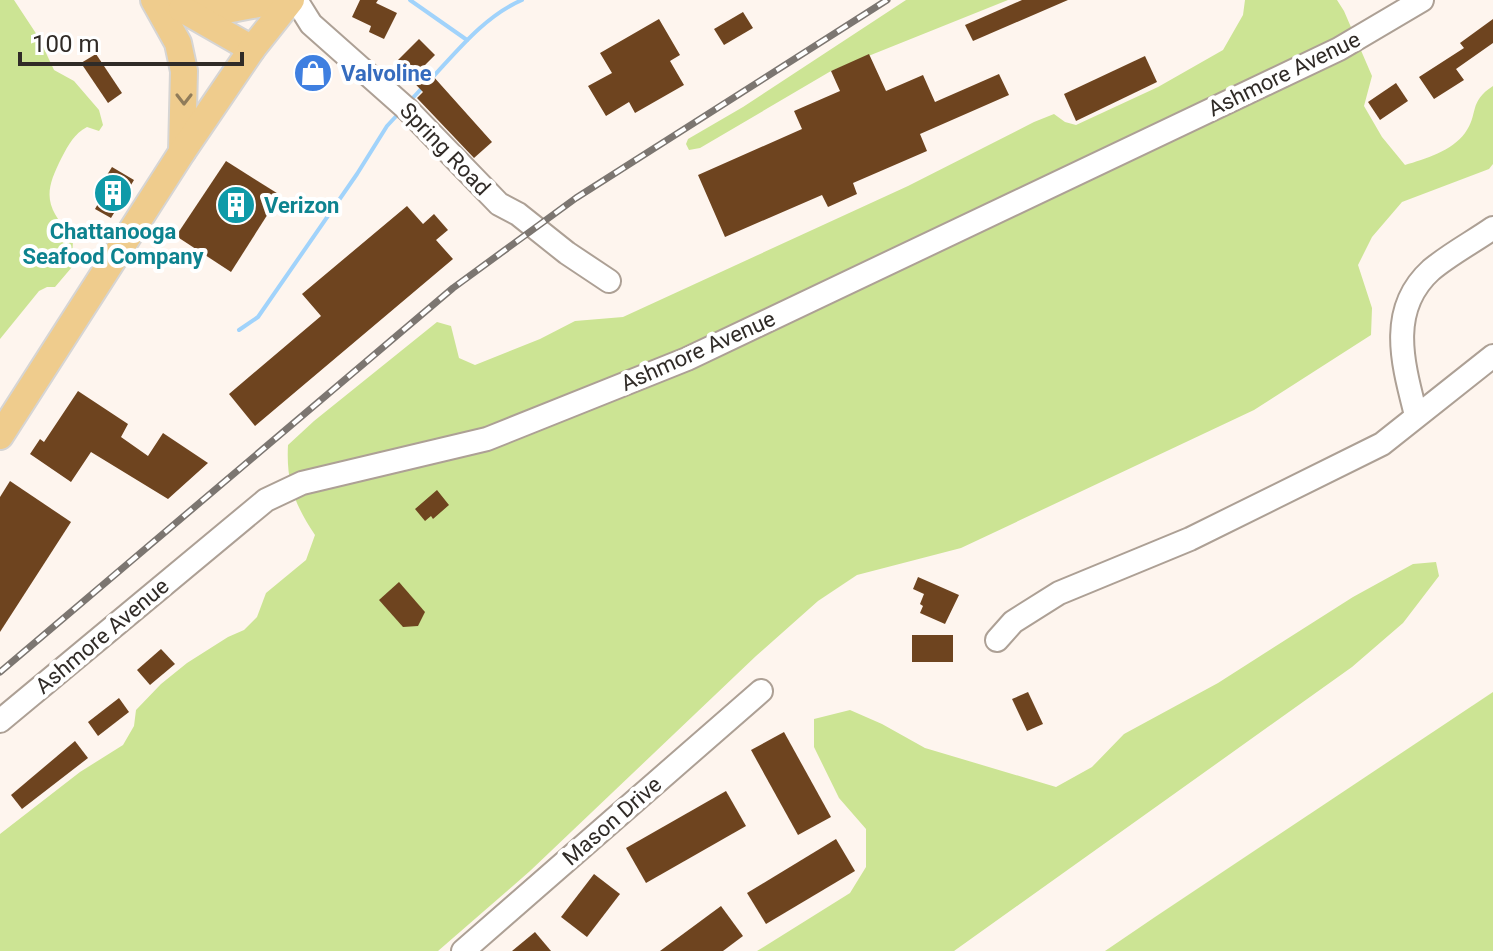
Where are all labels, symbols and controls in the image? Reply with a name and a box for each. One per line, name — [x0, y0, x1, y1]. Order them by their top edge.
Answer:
scale bar — [20, 16, 242, 66]
street label: Ashmore Avenue — [1204, 26, 1364, 122]
text: 100 m — [32, 30, 99, 58]
shop icon: Valvoline — [292, 52, 334, 94]
place label: Valvoline — [341, 61, 432, 86]
one-way arrow — [175, 93, 193, 106]
street label: Spring Road — [395, 98, 495, 200]
building icon: Chattanooga Seafood Company — [92, 172, 134, 214]
building icon: Verizon — [215, 184, 257, 226]
place label: Verizon — [264, 193, 339, 218]
place label: Chattanooga Seafood Company — [22, 219, 205, 269]
street label: Ashmore Avenue — [617, 306, 779, 396]
street label: Ashmore Avenue — [30, 573, 174, 699]
street label: Mason Drive — [558, 772, 666, 870]

